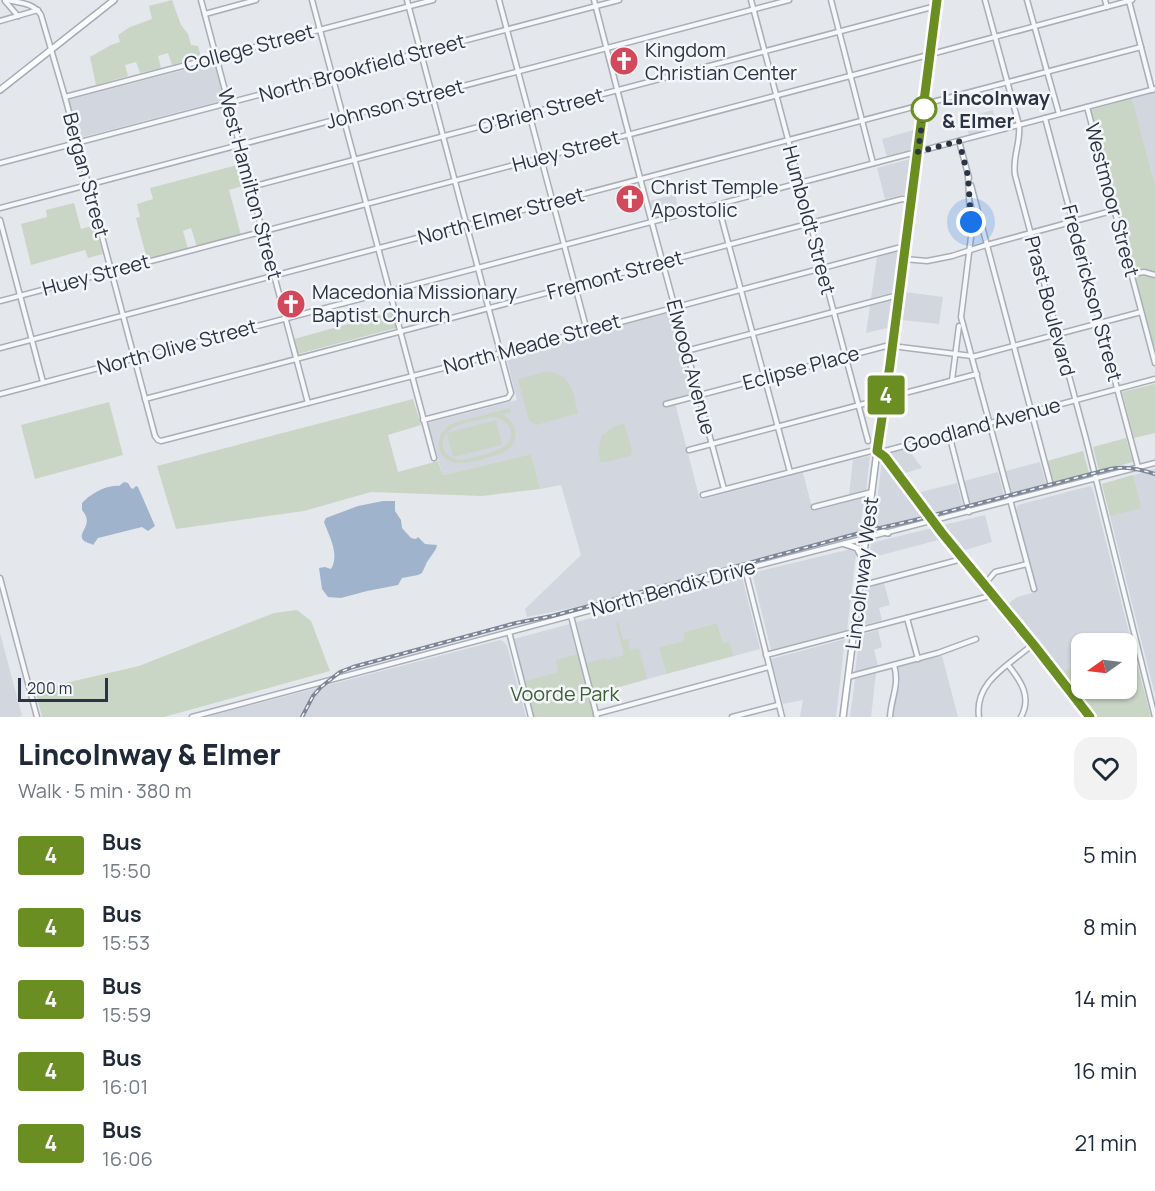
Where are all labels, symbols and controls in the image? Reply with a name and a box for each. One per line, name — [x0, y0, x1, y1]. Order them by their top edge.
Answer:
street label: College Street — [181, 17, 317, 78]
street label: North Brookfield Street — [256, 27, 468, 108]
place label: Kingdom Christian Center — [645, 36, 797, 86]
church icon: Kingdom Christian Center — [608, 45, 640, 77]
street label: Johnson Street — [323, 72, 467, 135]
street label: O'Brien Street — [475, 81, 607, 140]
place label: Lincolnway & Elmer — [942, 84, 1051, 134]
street label: West Hamilton Street — [212, 85, 289, 282]
marker: Lincolnway & Elmer — [911, 96, 937, 122]
street label: Bergan Street — [57, 109, 116, 240]
street label: Westmoor Street — [1079, 120, 1146, 280]
street label: Huey Street — [509, 123, 623, 178]
street label: Humboldt Street — [777, 142, 842, 297]
place label: Christ Temple Apostolic — [651, 173, 778, 223]
street label: North Elmer Street — [415, 180, 587, 251]
church icon: Christ Temple Apostolic — [614, 183, 646, 215]
street label: Frederickson Street — [1056, 202, 1129, 384]
your location — [956, 207, 986, 237]
street label: Prast Boulevard — [1019, 233, 1082, 379]
street label: Fremont Street — [544, 243, 686, 306]
street label: Huey Street — [39, 247, 153, 302]
place label: Macedonia Missionary Baptist Church — [312, 278, 518, 328]
church icon: Macedonia Missionary Baptist Church — [275, 288, 307, 320]
street label: Elwood Avenue — [660, 296, 723, 437]
street label: North Meade Street — [440, 307, 623, 380]
street label: North Olive Street — [94, 312, 260, 381]
street label: Eclipse Place — [740, 339, 862, 396]
line badge: 4 — [866, 376, 906, 414]
text: 4 — [880, 381, 892, 409]
street label: Goodland Avenue — [900, 391, 1063, 458]
street label: Lincolnway West — [839, 495, 884, 651]
street label: North Bendix Drive — [587, 552, 758, 623]
north arrow — [1071, 633, 1137, 699]
map controls — [1071, 633, 1137, 699]
scale bar — [18, 675, 108, 702]
text: 200 m — [27, 677, 72, 699]
park label: Voorde Park — [511, 680, 621, 707]
text: Lincolnway & Elmer — [18, 735, 281, 773]
button: heart — [1074, 737, 1137, 800]
text: Walk · 5 min · 380 m — [18, 777, 191, 804]
text: Bus — [102, 827, 142, 857]
text: 5 min — [1083, 840, 1137, 870]
text: 4 — [45, 841, 57, 869]
text: 15:50 — [102, 857, 151, 884]
text: Bus — [102, 899, 142, 929]
text: 8 min — [1083, 912, 1137, 942]
text: 4 — [45, 913, 57, 941]
text: 15:53 — [102, 929, 150, 956]
text: Bus — [102, 971, 142, 1001]
text: 14 min — [1074, 984, 1137, 1014]
text: 4 — [45, 985, 57, 1013]
text: 15:59 — [102, 1001, 151, 1028]
text: Bus — [102, 1043, 142, 1073]
text: 16 min — [1074, 1056, 1137, 1086]
text: 4 — [45, 1057, 57, 1085]
text: 16:01 — [102, 1073, 148, 1100]
text: Bus — [102, 1115, 142, 1145]
text: 21 min — [1075, 1128, 1137, 1158]
text: 4 — [45, 1129, 57, 1157]
text: 16:06 — [102, 1145, 153, 1172]

